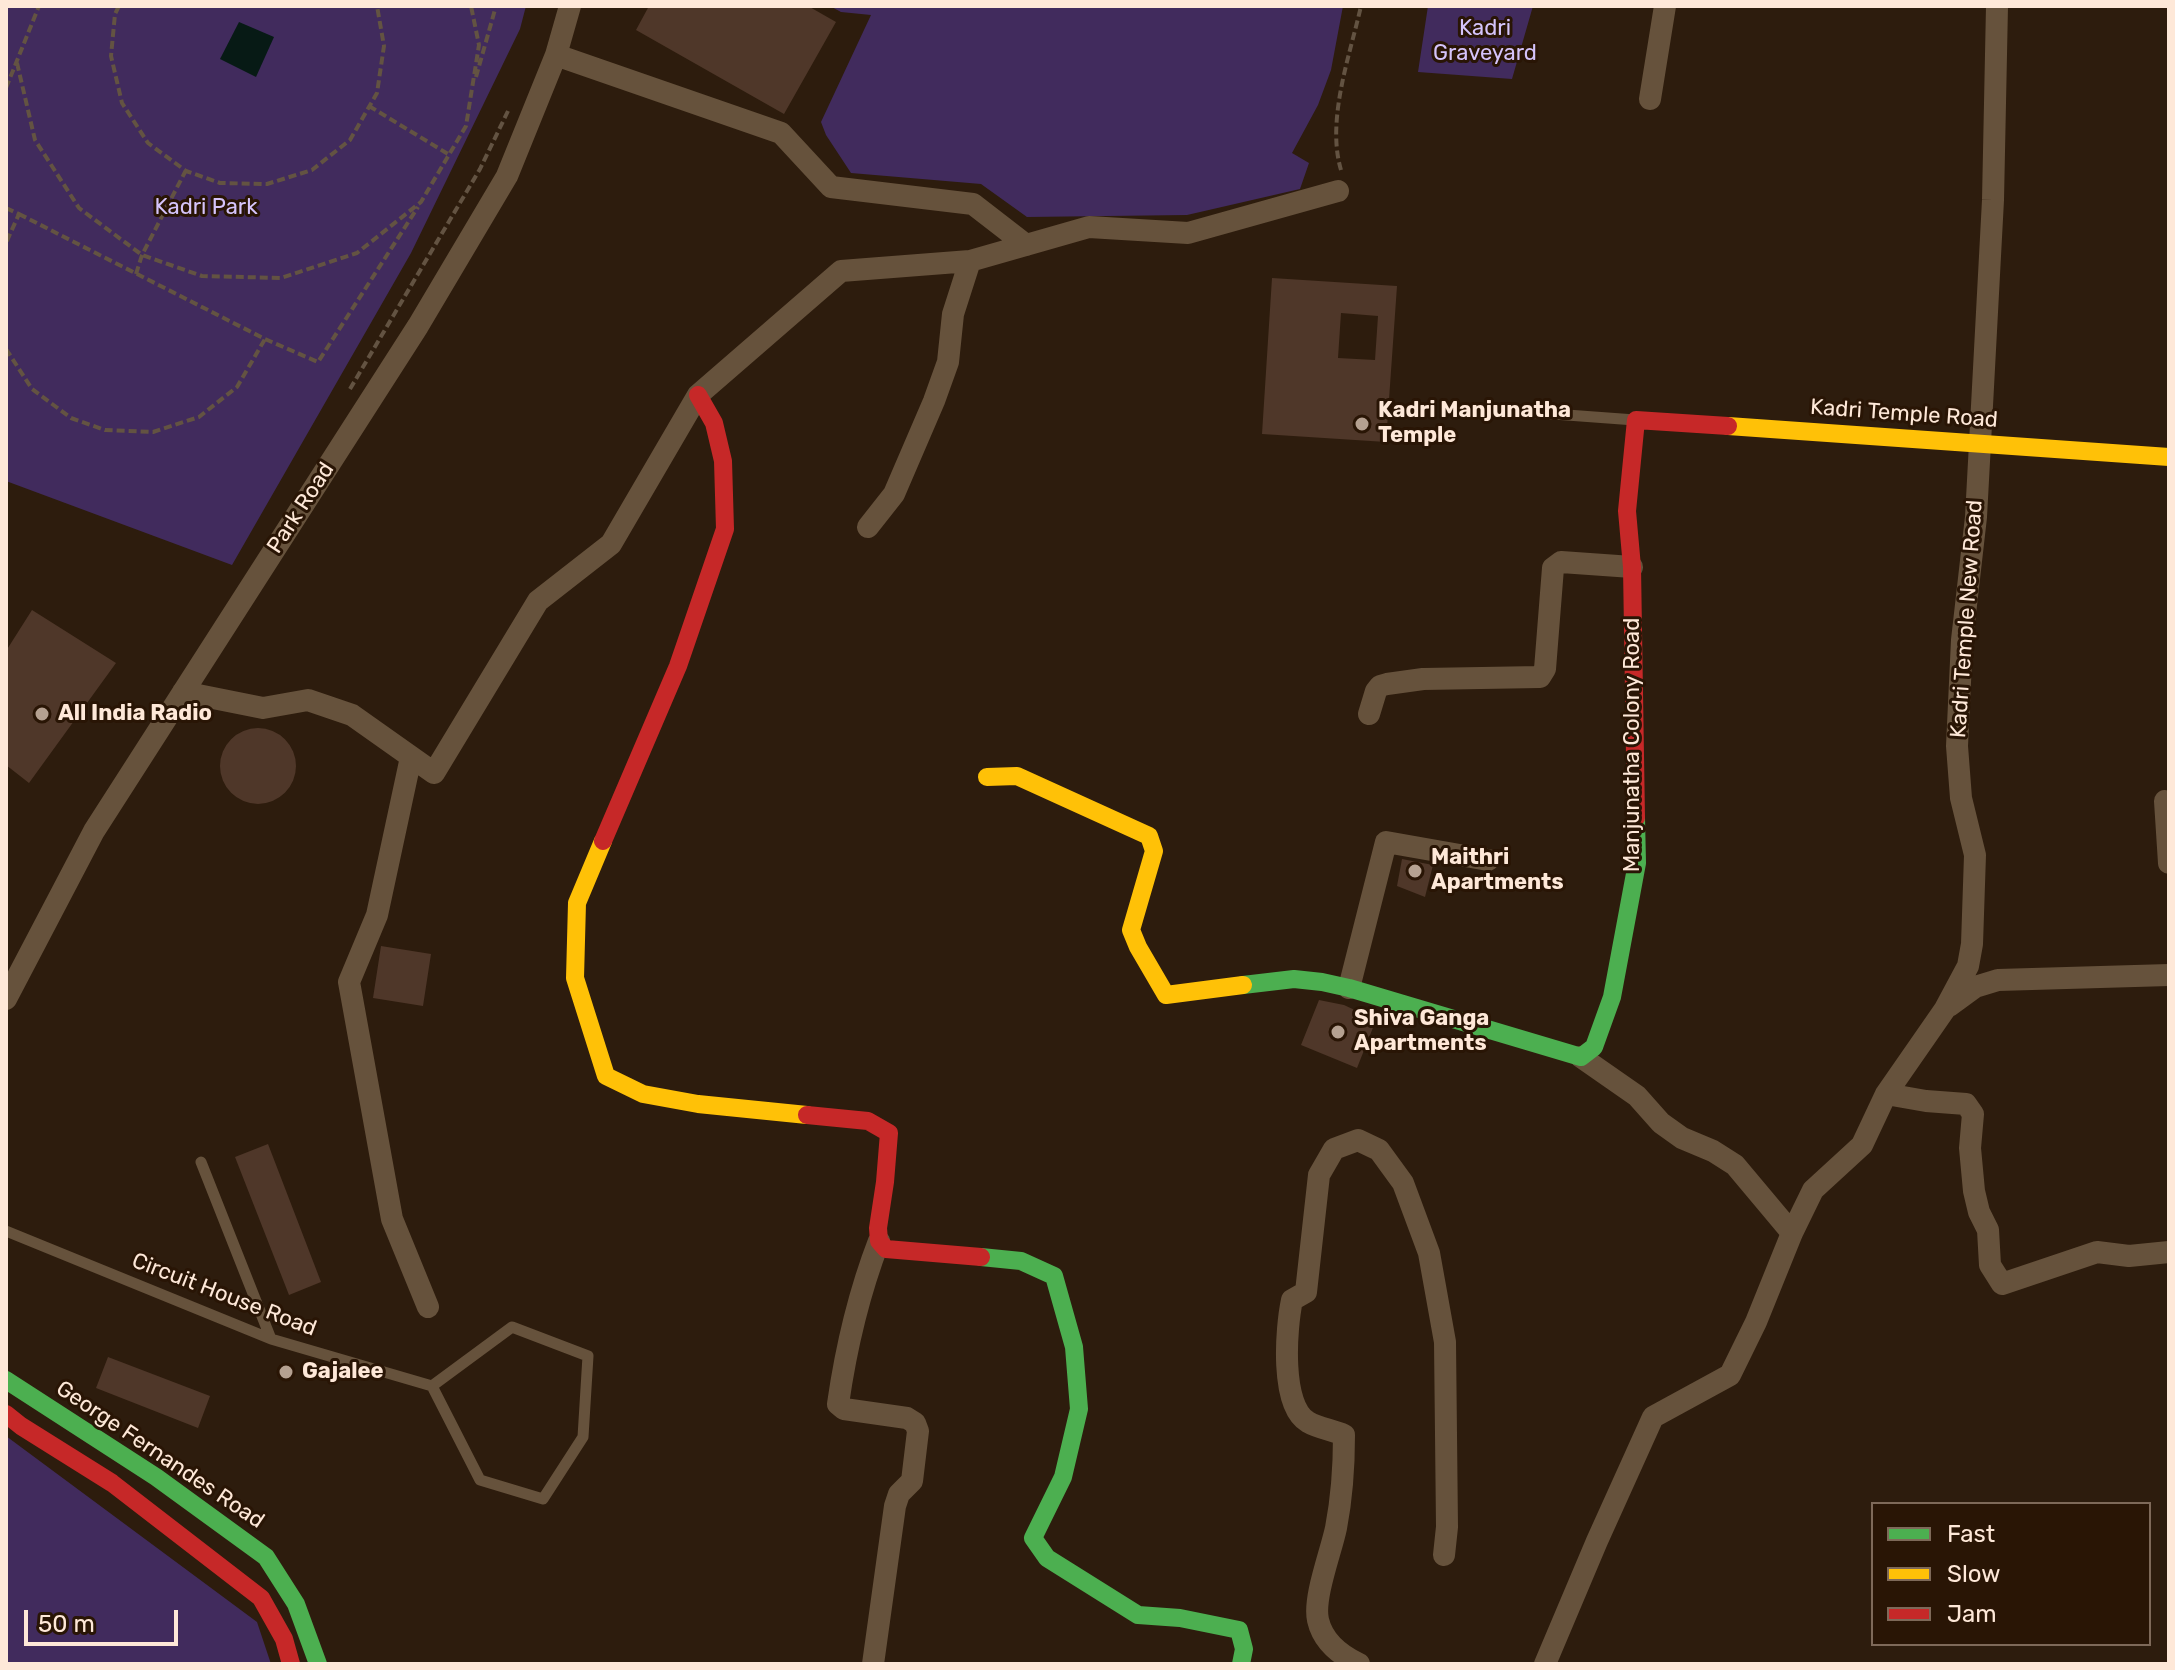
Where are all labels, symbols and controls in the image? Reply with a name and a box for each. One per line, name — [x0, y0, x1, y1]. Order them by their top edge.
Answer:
park label: Kadri Graveyard — [1433, 16, 1537, 68]
park label: Kadri Park — [154, 195, 258, 221]
street label: Kadri Temple Road — [1809, 394, 1999, 434]
place label: Kadri Manjunatha Temple — [1378, 398, 1571, 450]
marker: Kadri Manjunatha Temple — [1353, 415, 1371, 433]
street label: Park Road — [262, 457, 340, 559]
street label: Kadri Temple New Road — [1946, 499, 1988, 739]
street label: Manjunatha Colony Road — [1620, 618, 1646, 872]
place label: All India Radio — [58, 701, 212, 727]
marker: All India Radio — [33, 705, 51, 723]
place label: Maithri Apartments — [1431, 845, 1564, 896]
marker: Maithri Apartments — [1406, 862, 1424, 880]
place label: Shiva Ganga Apartments — [1354, 1006, 1489, 1058]
marker: Shiva Ganga Apartments — [1329, 1023, 1347, 1041]
street label: Circuit House Road — [128, 1248, 320, 1342]
place label: Gajalee — [302, 1359, 384, 1385]
marker: Gajalee — [277, 1363, 295, 1381]
street label: George Fernandes Road — [51, 1376, 269, 1534]
legend — [1871, 1502, 2151, 1646]
text: Fast — [1947, 1520, 1995, 1548]
text: Slow — [1947, 1560, 2000, 1588]
scale bar — [28, 1594, 182, 1644]
text: Jam — [1947, 1600, 1997, 1628]
text: 50 m — [38, 1610, 95, 1638]

